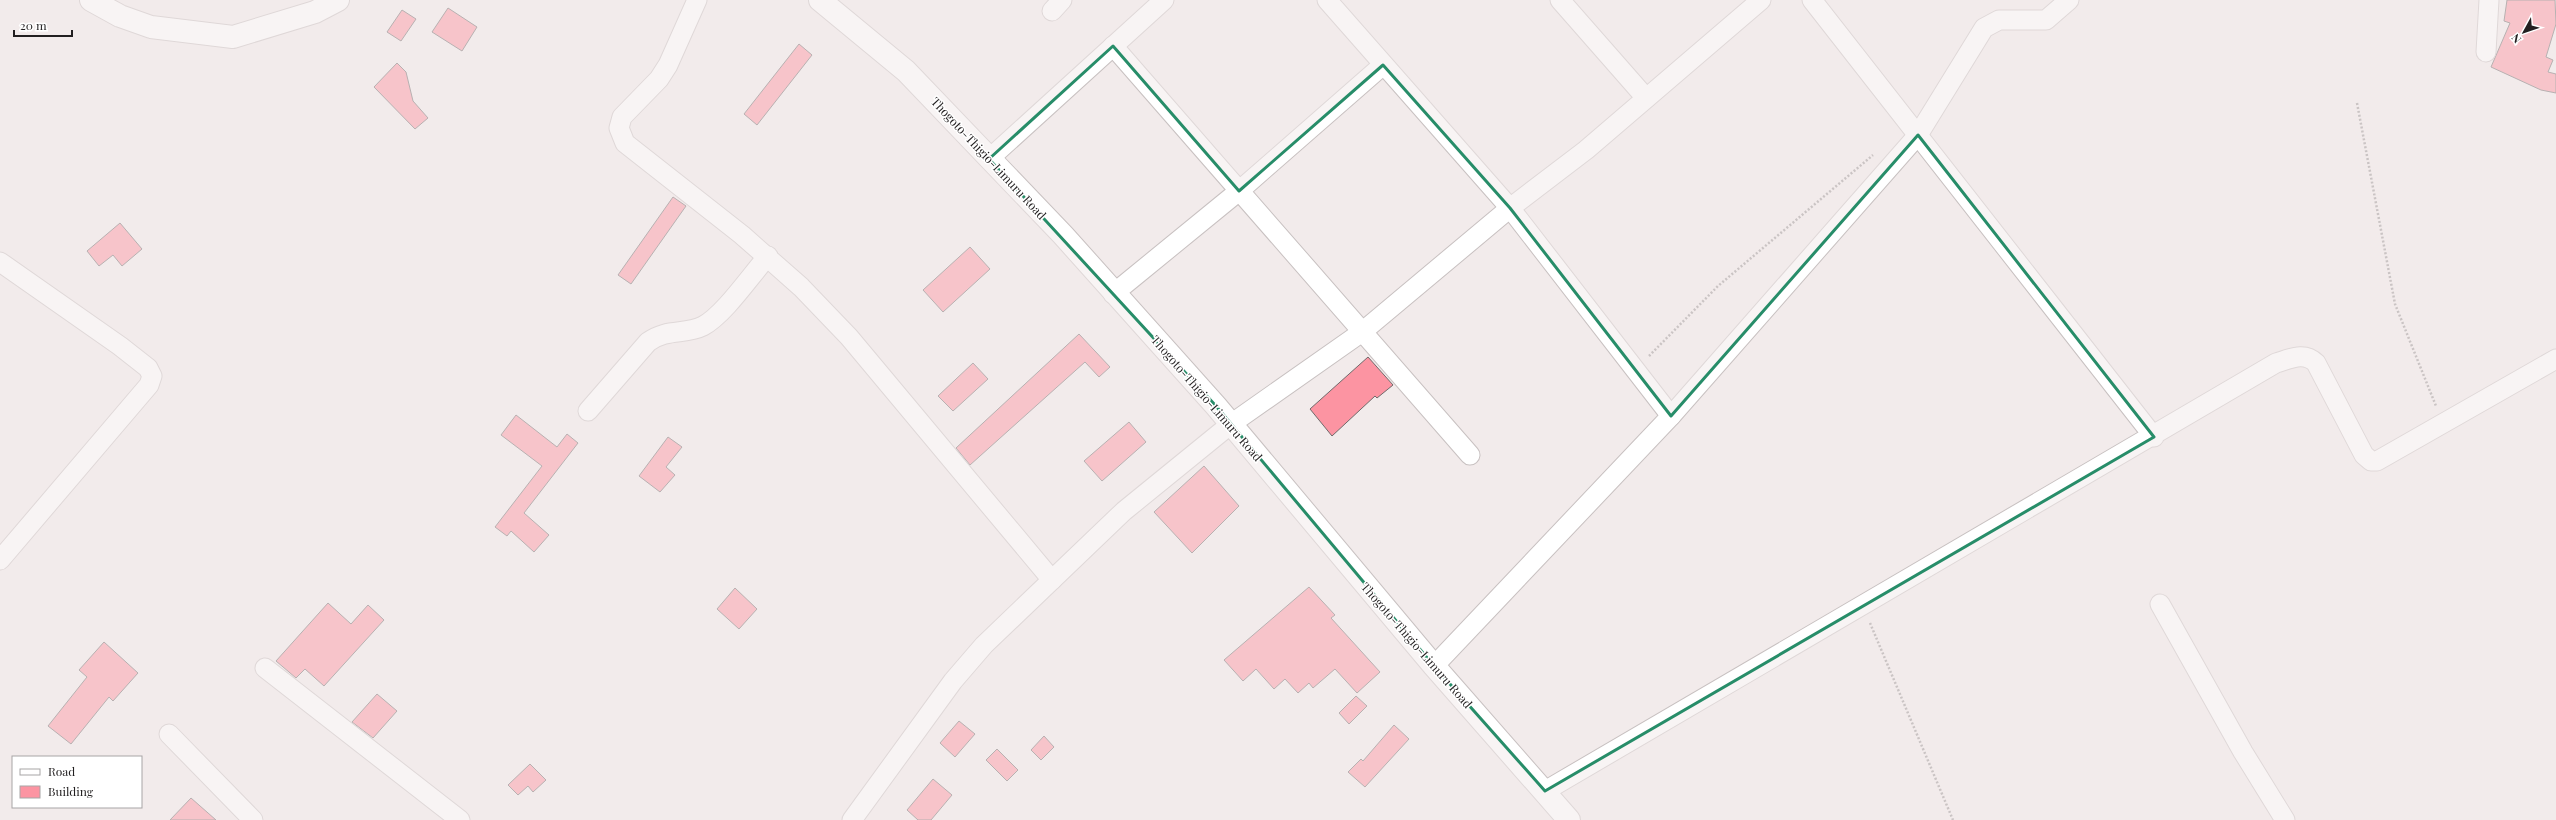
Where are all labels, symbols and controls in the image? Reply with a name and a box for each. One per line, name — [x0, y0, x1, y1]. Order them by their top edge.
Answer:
scale bar — [14, 12, 72, 38]
north arrow — [2504, 12, 2544, 52]
text: 20 m — [20, 17, 47, 33]
text: N — [2508, 31, 2524, 47]
street label: Thogoto-Thigio-Limuru Road — [928, 93, 1050, 223]
street label: Thogoto-Thigio-Limuru Road — [1148, 332, 1266, 464]
street label: Thogoto-Thigio-Limuru Road — [1358, 579, 1476, 711]
legend — [12, 756, 142, 808]
text: Road — [48, 763, 75, 779]
text: Building — [48, 783, 94, 799]

